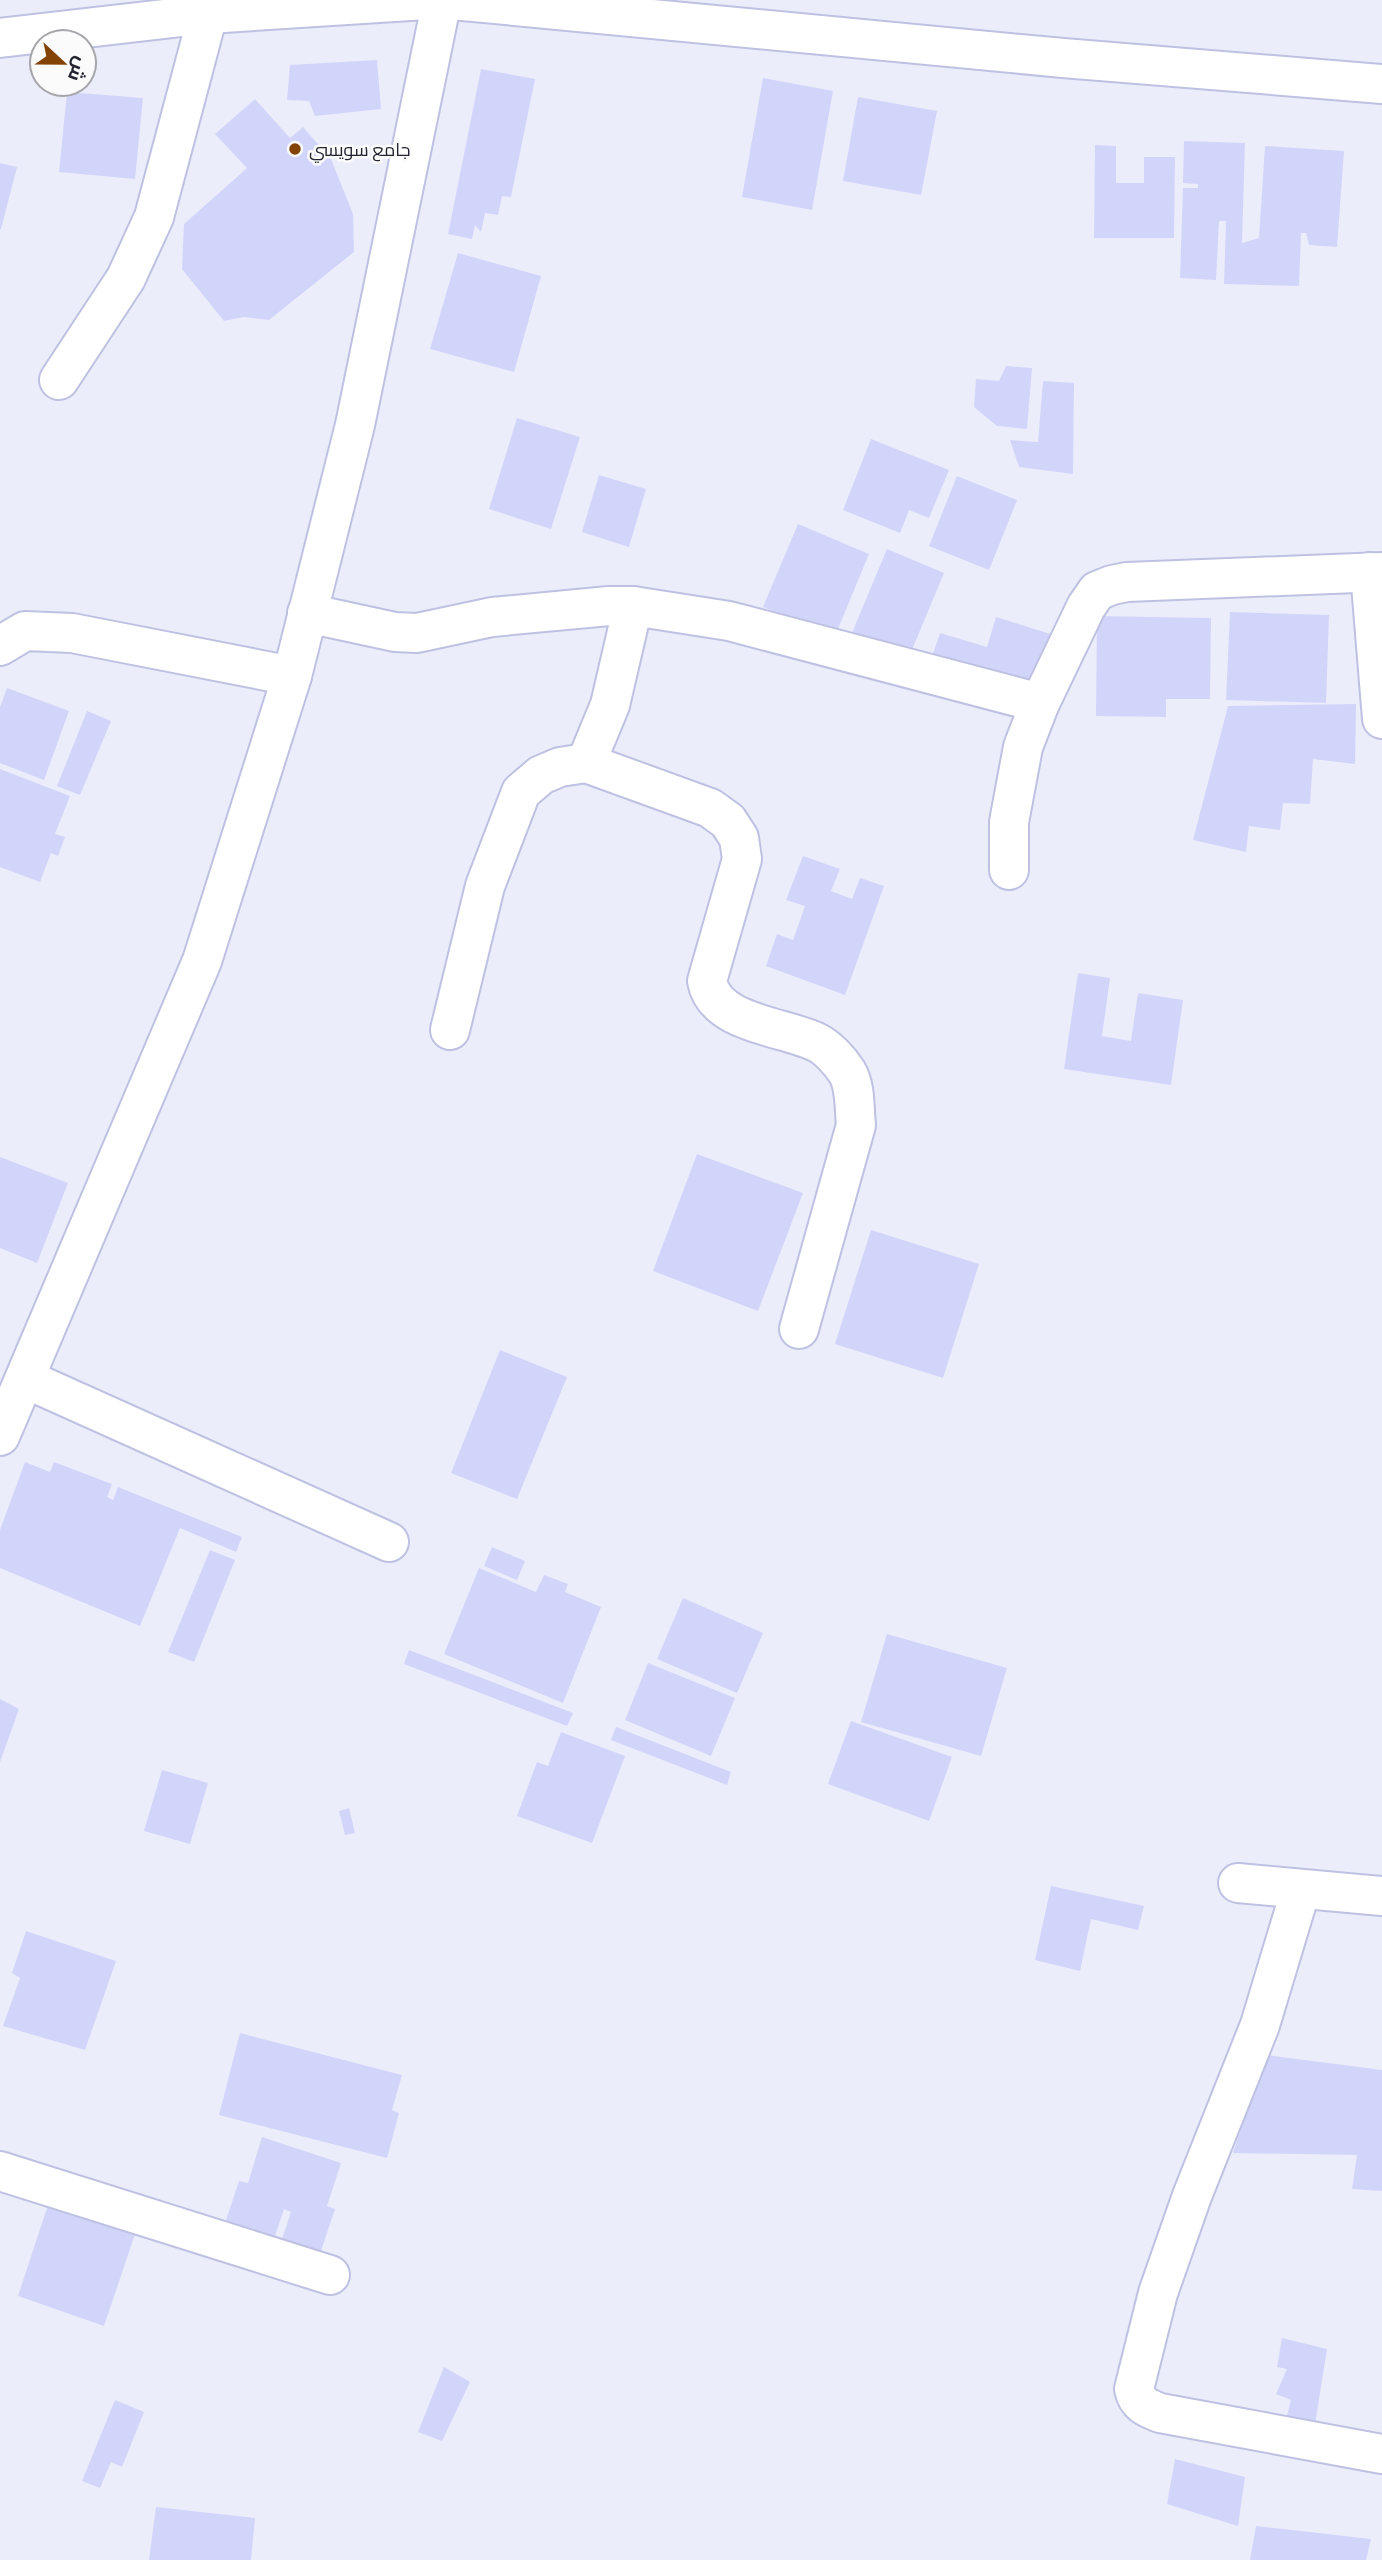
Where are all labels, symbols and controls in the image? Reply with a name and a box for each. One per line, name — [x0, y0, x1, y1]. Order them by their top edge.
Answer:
north arrow — [28, 28, 98, 98]
text: ش — [62, 53, 95, 86]
place label: جامع سويسي — [309, 137, 411, 163]
marker: جامع سويسي — [287, 141, 303, 157]

